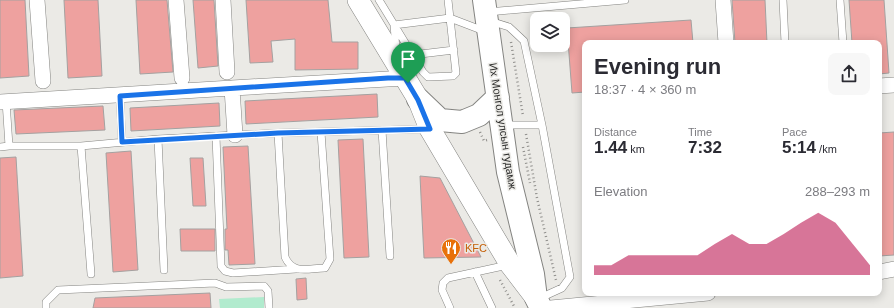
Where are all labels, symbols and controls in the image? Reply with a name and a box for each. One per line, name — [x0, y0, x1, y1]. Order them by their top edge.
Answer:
map controls — [530, 12, 570, 52]
button: layers — [530, 12, 570, 52]
pin — [391, 42, 425, 83]
icon: arrive — [397, 48, 419, 70]
button: share — [828, 53, 870, 95]
text: Evening run — [594, 54, 721, 79]
street label: Их Монгол улсын гудамж — [487, 62, 519, 191]
text: 18:37 · 4 × 360 m — [594, 82, 696, 97]
text: Distance — [594, 126, 637, 138]
text: Time — [688, 126, 712, 138]
text: Pace — [782, 126, 807, 138]
text: 1.44 — [594, 138, 627, 157]
text: 7:32 — [688, 138, 722, 157]
text: 5:14 — [782, 138, 816, 157]
text: km — [627, 143, 645, 155]
text: /km — [816, 143, 837, 155]
text: Elevation — [594, 184, 647, 199]
text: 288–293 m — [805, 184, 870, 199]
restaurant icon: KFC — [440, 237, 462, 265]
place label: KFC — [465, 242, 487, 254]

